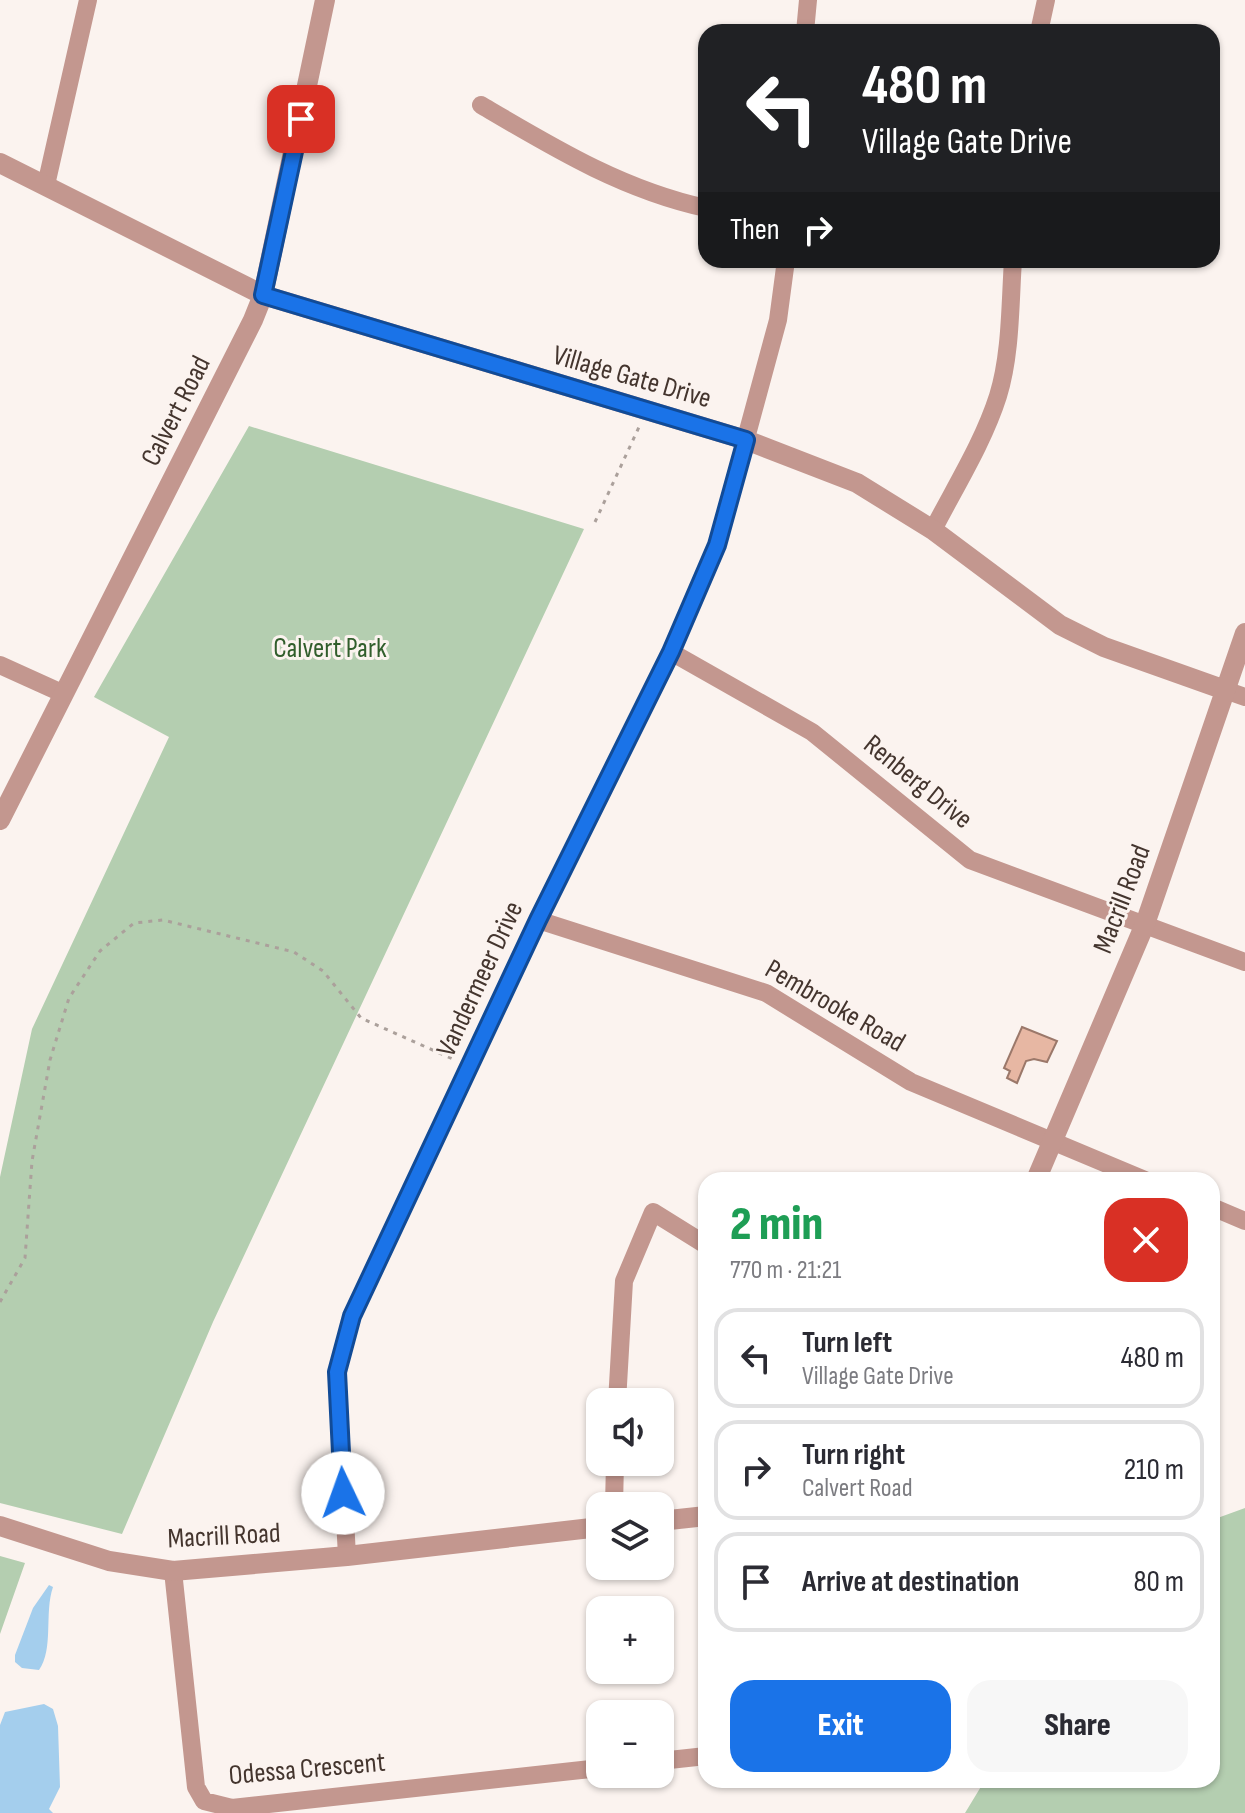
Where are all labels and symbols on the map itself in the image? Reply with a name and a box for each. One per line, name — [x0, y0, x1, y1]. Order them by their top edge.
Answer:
pin — [267, 85, 335, 153]
street label: Village Gate Drive — [549, 339, 715, 415]
street label: Calvert Road — [134, 351, 218, 471]
park label: Calvert Park — [273, 632, 387, 665]
street label: Renberg Drive — [857, 728, 979, 836]
street label: Macrill Road — [1086, 840, 1158, 958]
street label: Vandermeer Drive — [430, 896, 530, 1062]
street label: Pembrooke Road — [759, 953, 911, 1059]
position arrow — [301, 1451, 385, 1535]
street label: Macrill Road — [167, 1517, 281, 1555]
street label: Odessa Crescent — [227, 1746, 387, 1792]

